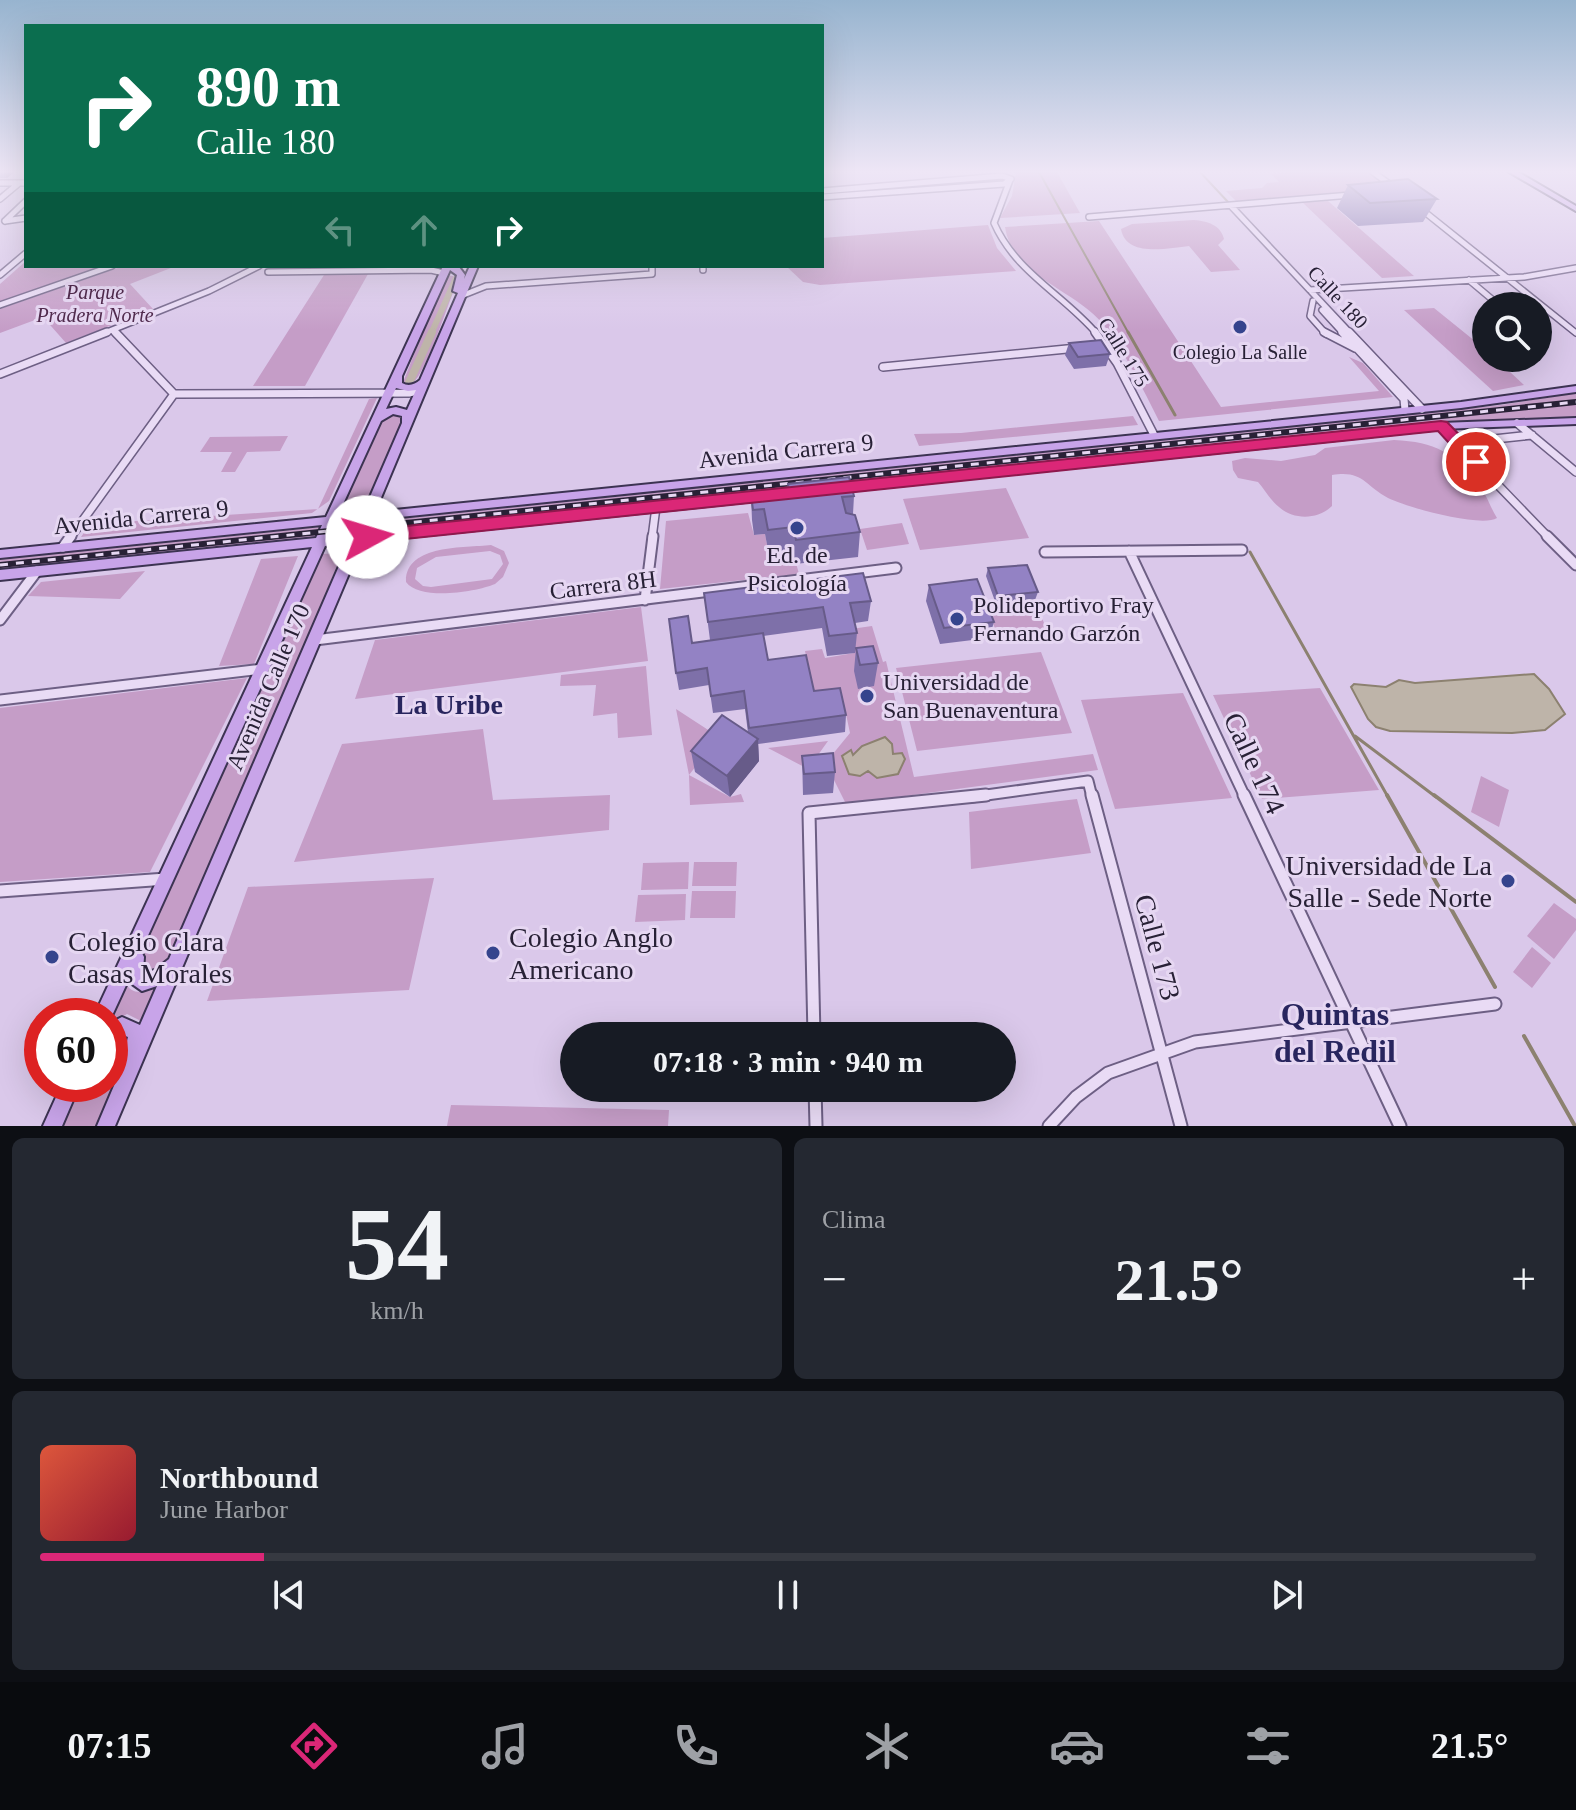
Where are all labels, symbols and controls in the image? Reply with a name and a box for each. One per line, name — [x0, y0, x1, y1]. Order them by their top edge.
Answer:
icon: right — [64, 56, 168, 160]
text: 890 m — [196, 56, 341, 118]
text: Calle 180 — [196, 122, 335, 162]
icon: left — [318, 208, 362, 252]
icon: ahead — [402, 208, 446, 252]
icon: right — [486, 208, 530, 252]
street label: Calle 180 — [1304, 261, 1372, 333]
park label: Parque Pradera Norte — [35, 281, 154, 326]
map controls — [1472, 292, 1552, 372]
button: search — [1472, 292, 1552, 372]
street label: Calle 175 — [1094, 313, 1154, 391]
marker: Colegio La Salle — [1231, 318, 1249, 336]
place label: Colegio La Salle — [1173, 341, 1307, 364]
pin — [1442, 428, 1510, 496]
street label: Avenida Carrera 9 — [697, 429, 875, 473]
icon: arrive — [1454, 440, 1498, 484]
street label: Avenida Carrera 9 — [52, 495, 230, 539]
position arrow — [325, 495, 409, 579]
marker: Ed. de Psicología — [788, 519, 806, 537]
place label: Ed. de Psicología — [747, 542, 847, 596]
street label: Carrera 8H — [548, 566, 658, 604]
place label: Polideportivo Fray Fernando Garzón — [973, 592, 1154, 646]
street label: Avenida Calle 170 — [221, 600, 315, 774]
marker: Polideportivo Fray Fernando Garzón — [948, 610, 966, 628]
place label: Universidad de San Buenaventura — [883, 669, 1059, 723]
marker: Universidad de San Buenaventura — [858, 687, 876, 705]
district label: La Uribe — [395, 689, 503, 720]
street label: Calle 174 — [1218, 708, 1291, 819]
place label: Universidad de La Salle - Sede Norte — [1285, 850, 1493, 913]
marker: Universidad de La Salle - Sede Norte — [1499, 872, 1517, 890]
street label: Calle 173 — [1129, 891, 1186, 1003]
place label: Colegio Anglo Americano — [509, 922, 673, 985]
place label: Colegio Clara Casas Morales — [68, 926, 232, 989]
marker: Colegio Anglo Americano — [484, 944, 502, 962]
marker: Colegio Clara Casas Morales — [43, 948, 61, 966]
district label: Quintas del Redil — [1274, 996, 1396, 1069]
speed limit sign: 60 — [24, 998, 128, 1102]
text: 07:18 · 3 min · 940 m — [653, 1045, 923, 1078]
text: 54 — [345, 1186, 449, 1301]
text: Clima — [822, 1205, 886, 1234]
text: 21.5° — [1115, 1247, 1244, 1313]
text: − — [822, 1255, 847, 1304]
text: + — [1511, 1255, 1536, 1304]
text: km/h — [370, 1296, 424, 1325]
text: Northbound — [160, 1461, 318, 1494]
text: June Harbor — [160, 1495, 288, 1524]
icon: previous — [267, 1573, 311, 1617]
icon: pause — [766, 1573, 810, 1617]
icon: next — [1265, 1573, 1309, 1617]
icon: directions — [286, 1718, 342, 1774]
icon: music — [477, 1718, 533, 1774]
icon: phone — [668, 1718, 724, 1774]
icon: climate — [859, 1718, 915, 1774]
icon: car — [1049, 1718, 1105, 1774]
icon: filters — [1240, 1718, 1296, 1774]
text: 07:15 — [67, 1726, 151, 1766]
text: 21.5° — [1431, 1726, 1509, 1766]

